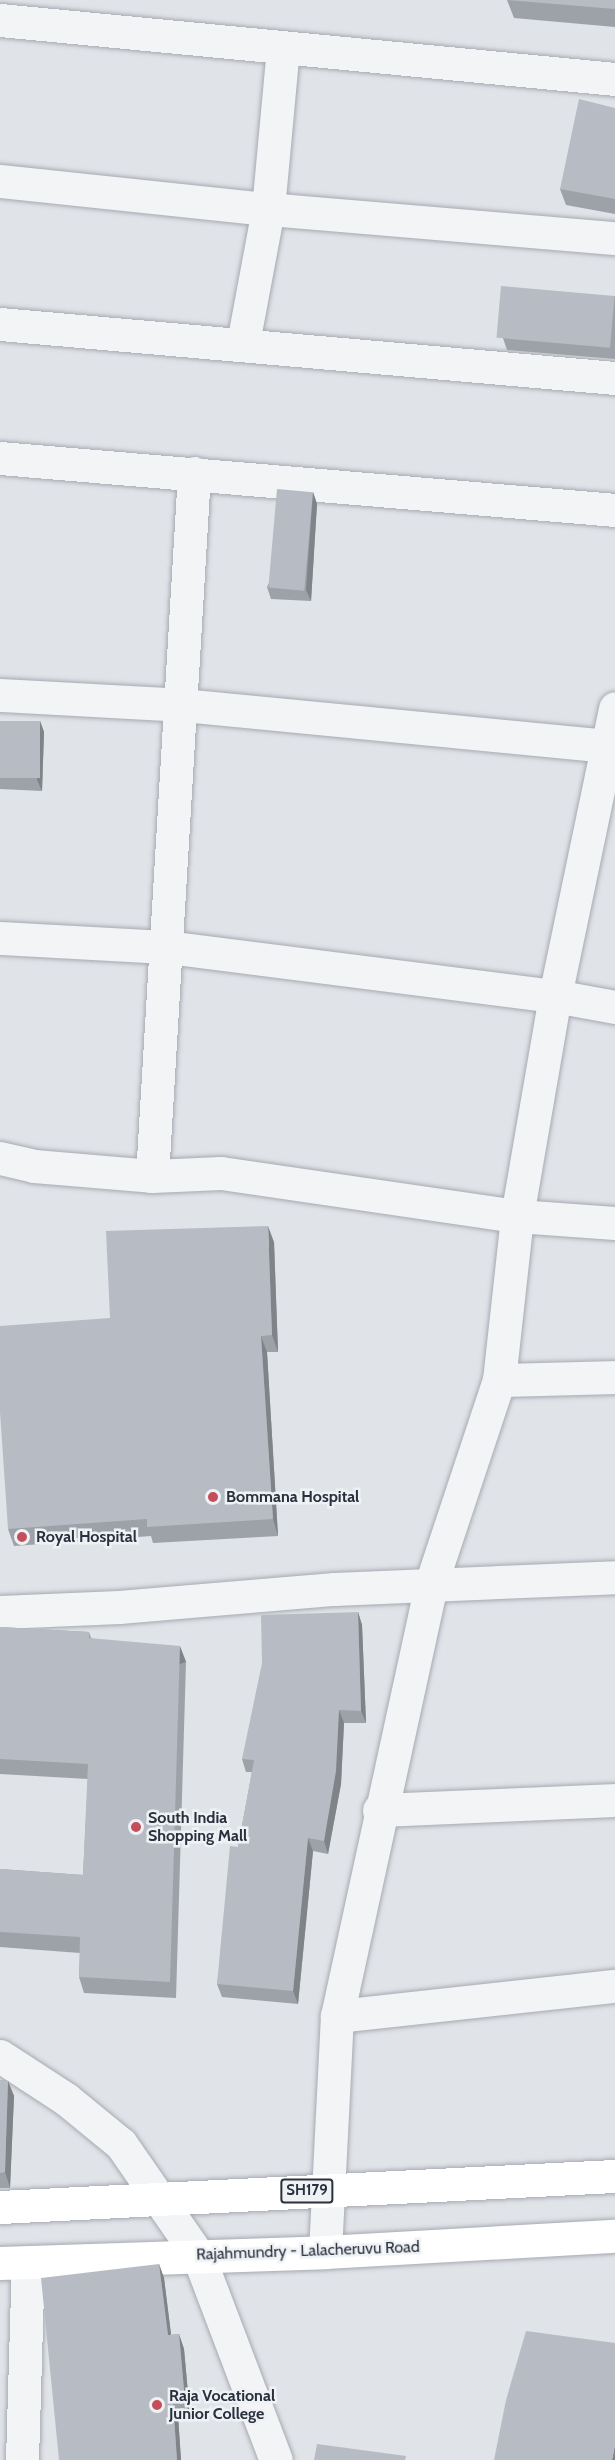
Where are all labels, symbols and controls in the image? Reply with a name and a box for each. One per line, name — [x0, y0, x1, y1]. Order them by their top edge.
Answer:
place label: Bommana Hospital — [226, 1487, 359, 1507]
marker: Bommana Hospital — [204, 1488, 222, 1506]
place label: Royal Hospital — [36, 1527, 137, 1547]
marker: Royal Hospital — [13, 1528, 31, 1546]
place label: South India Shopping Mall — [148, 1808, 247, 1846]
marker: South India Shopping Mall — [129, 1820, 143, 1834]
road number: SH179 — [280, 2179, 334, 2203]
street label: Rajahmundry - Lalacheruvu Road — [196, 2238, 420, 2264]
place label: Raja Vocational Junior College — [169, 2386, 275, 2424]
marker: Raja Vocational Junior College — [150, 2398, 164, 2412]

